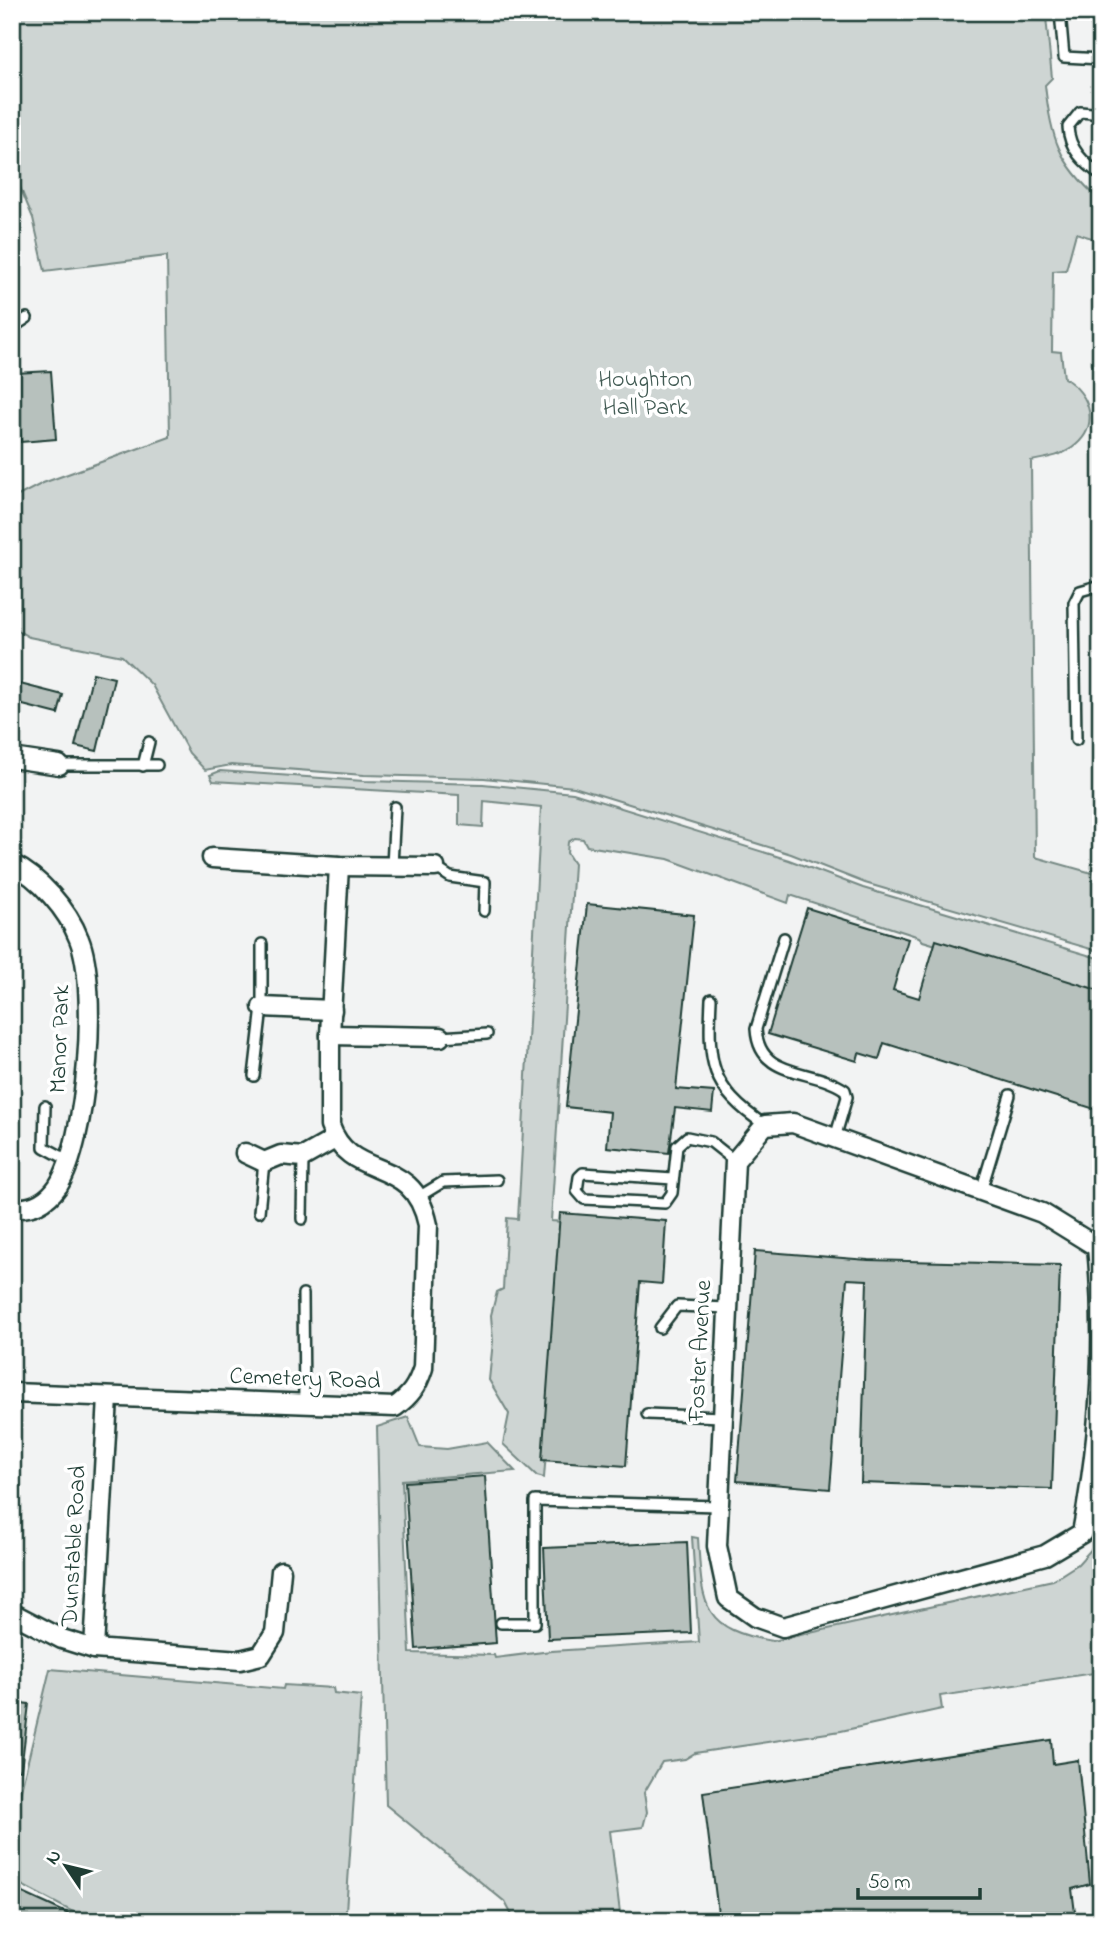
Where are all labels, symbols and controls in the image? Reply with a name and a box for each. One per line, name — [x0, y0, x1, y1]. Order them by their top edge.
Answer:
park label: Houghton Hall Park — [598, 363, 692, 426]
street label: Manor Park — [42, 984, 80, 1094]
street label: Foster Avenue — [680, 1279, 722, 1424]
street label: Cemetery Road — [229, 1360, 382, 1401]
street label: Dunstable Road — [53, 1464, 97, 1628]
north arrow — [32, 1832, 102, 1902]
text: N — [39, 1845, 69, 1871]
scale bar — [858, 1856, 980, 1900]
text: 50 m — [868, 1868, 911, 1898]

